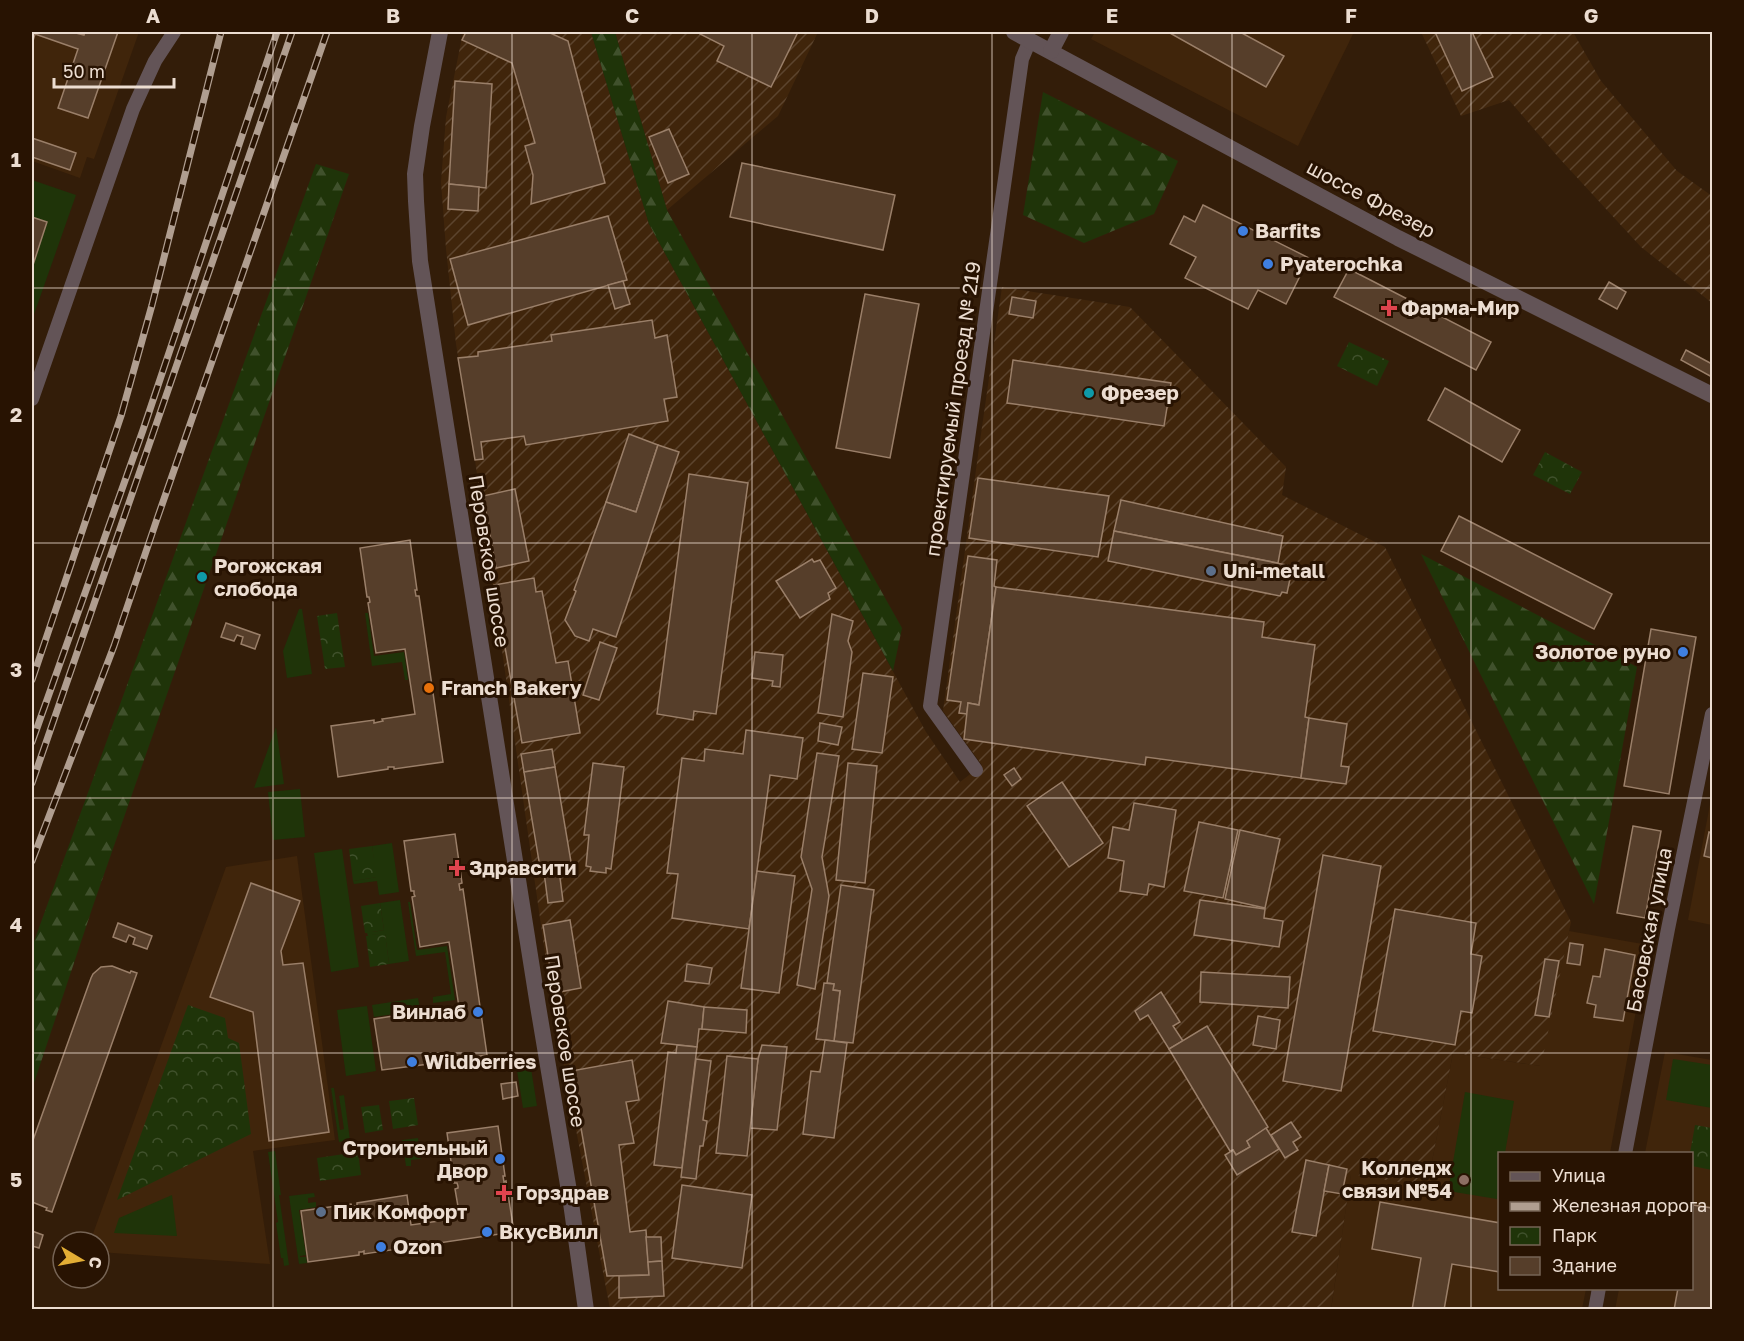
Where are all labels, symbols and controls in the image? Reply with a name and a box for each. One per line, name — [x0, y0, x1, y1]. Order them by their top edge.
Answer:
text: A — [146, 3, 160, 27]
text: B — [386, 3, 400, 27]
text: C — [625, 3, 639, 27]
text: D — [865, 3, 879, 27]
text: E — [1106, 3, 1118, 27]
text: F — [1345, 3, 1357, 27]
text: G — [1584, 3, 1598, 27]
scale bar — [54, 51, 174, 89]
text: 50 m — [63, 60, 105, 82]
text: 1 — [11, 147, 21, 171]
street label: шоссе Фрезер — [1303, 154, 1440, 242]
place label: Barfits — [1255, 218, 1321, 242]
marker: Barfits — [1236, 224, 1250, 238]
place label: Pyaterochka — [1280, 251, 1403, 275]
marker: Pyaterochka — [1261, 257, 1275, 271]
street label: проектируемый проезд № 219 — [919, 260, 985, 558]
place label: Фарма-Мир — [1401, 295, 1519, 319]
marker: Фарма-Мир — [1382, 301, 1396, 315]
place label: Фрезер — [1101, 380, 1179, 404]
marker: Фрезер — [1082, 386, 1096, 400]
text: 2 — [10, 402, 22, 426]
street label: Перовское шоссе — [464, 473, 515, 649]
place label: Рогожская слобода — [214, 553, 322, 600]
place label: Uni-metall — [1223, 558, 1325, 582]
marker: Uni-metall — [1204, 564, 1218, 578]
marker: Рогожская слобода — [195, 570, 209, 584]
place label: Золотое руно — [1535, 639, 1671, 663]
marker: Золотое руно — [1676, 645, 1690, 659]
text: 3 — [10, 657, 22, 681]
place label: Franch Bakery — [441, 675, 582, 699]
marker: Franch Bakery — [422, 681, 436, 695]
street label: Басовская улица — [1620, 845, 1676, 1014]
place label: Здравсити — [469, 855, 577, 879]
marker: Здравсити — [450, 861, 464, 875]
text: 4 — [10, 912, 22, 936]
street label: Перовское шоссе — [540, 953, 591, 1129]
place label: Винлаб — [392, 999, 466, 1023]
marker: Винлаб — [471, 1005, 485, 1019]
place label: Wildberries — [424, 1049, 537, 1073]
marker: Wildberries — [405, 1055, 419, 1069]
place label: Строительный Двор — [343, 1135, 488, 1182]
marker: Строительный Двор — [493, 1152, 507, 1166]
legend — [1498, 1152, 1693, 1290]
place label: Колледж связи №54 — [1342, 1155, 1453, 1202]
text: Улица — [1552, 1164, 1606, 1186]
text: 5 — [10, 1167, 22, 1191]
marker: Колледж связи №54 — [1457, 1173, 1471, 1187]
place label: Горздрав — [516, 1180, 609, 1204]
marker: Горздрав — [497, 1186, 511, 1200]
text: Железная дорога — [1552, 1194, 1707, 1216]
place label: Пик Комфорт — [333, 1199, 467, 1223]
marker: Пик Комфорт — [314, 1205, 328, 1219]
place label: ВкусВилл — [499, 1219, 598, 1243]
text: Парк — [1552, 1224, 1597, 1246]
marker: ВкусВилл — [480, 1225, 494, 1239]
north arrow — [51, 1230, 111, 1290]
place label: Ozon — [393, 1234, 442, 1258]
marker: Ozon — [374, 1240, 388, 1254]
text: Здание — [1552, 1254, 1617, 1276]
text: С — [85, 1255, 107, 1270]

